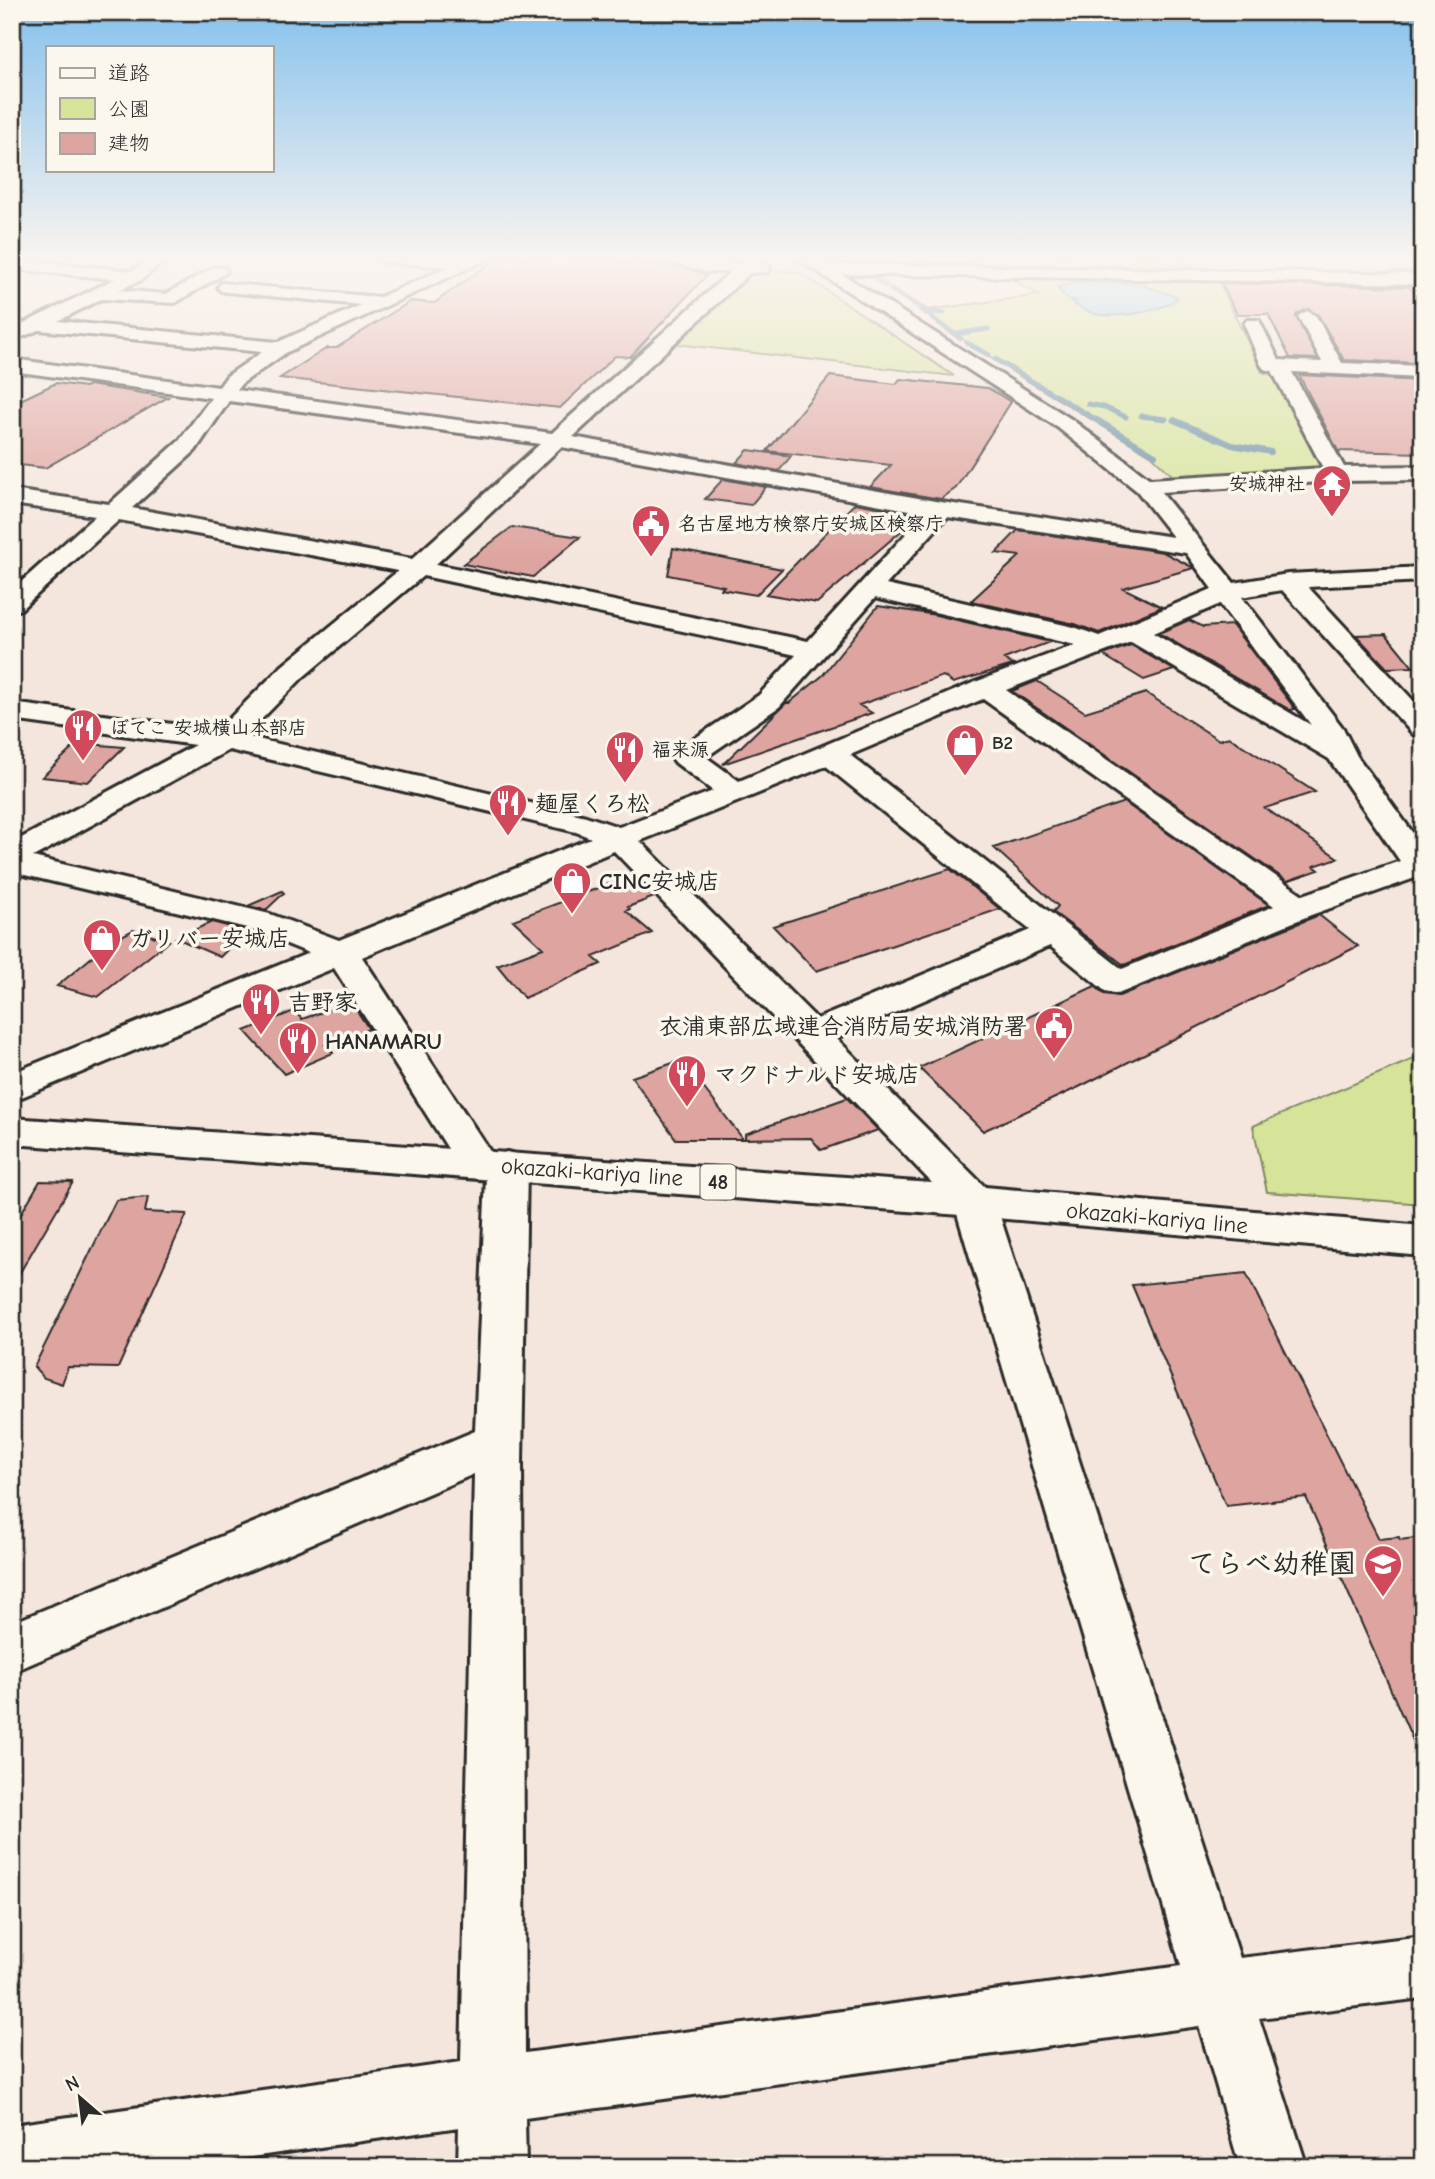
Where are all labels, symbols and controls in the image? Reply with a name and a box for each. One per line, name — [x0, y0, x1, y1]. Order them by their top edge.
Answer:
legend — [46, 46, 273, 172]
text: 道路 — [108, 61, 150, 85]
text: 公園 — [108, 97, 150, 121]
text: 建物 — [108, 131, 150, 155]
temple icon: 安城神社 — [1311, 463, 1353, 518]
place label: 安城神社 — [1229, 473, 1305, 495]
public building icon: 名古屋地方検察庁安城区検察庁 — [630, 503, 672, 558]
place label: 名古屋地方検察庁安城区検察庁 — [678, 513, 944, 535]
restaurant icon: ぼてこ 安城横山本部店 — [62, 707, 104, 762]
place label: ぼてこ 安城横山本部店 — [110, 717, 307, 739]
shop icon: B2 — [944, 722, 986, 777]
restaurant icon: 福来源 — [604, 729, 646, 784]
place label: B2 — [992, 732, 1013, 754]
place label: 福来源 — [652, 739, 709, 761]
restaurant icon: 麺屋くろ松 — [487, 782, 529, 837]
place label: 麺屋くろ松 — [535, 790, 650, 817]
shop icon: CINC安城店 — [551, 860, 593, 915]
place label: CINC安城店 — [599, 868, 720, 895]
shop icon: ガリバー安城店 — [81, 917, 123, 972]
place label: ガリバー安城店 — [129, 925, 290, 952]
restaurant icon: 吉野家 — [240, 981, 282, 1036]
place label: 吉野家 — [288, 989, 357, 1016]
public building icon: 衣浦東部広域連合消防局安城消防署 — [1033, 1005, 1075, 1060]
place label: 衣浦東部広域連合消防局安城消防署 — [659, 1013, 1027, 1040]
restaurant icon: HANAMARU — [277, 1020, 319, 1075]
place label: HANAMARU — [325, 1028, 442, 1055]
restaurant icon: マクドナルド安城店 — [666, 1053, 708, 1108]
place label: マクドナルド安城店 — [714, 1061, 920, 1088]
street label: okazaki-kariya line — [500, 1152, 684, 1192]
road number: 48 — [700, 1164, 736, 1200]
street label: okazaki-kariya line — [1065, 1197, 1249, 1239]
school or university icon: てらべ幼稚園 — [1362, 1543, 1404, 1598]
place label: てらべ幼稚園 — [1188, 1548, 1356, 1580]
north arrow — [46, 2064, 116, 2134]
text: N — [62, 2071, 83, 2096]

